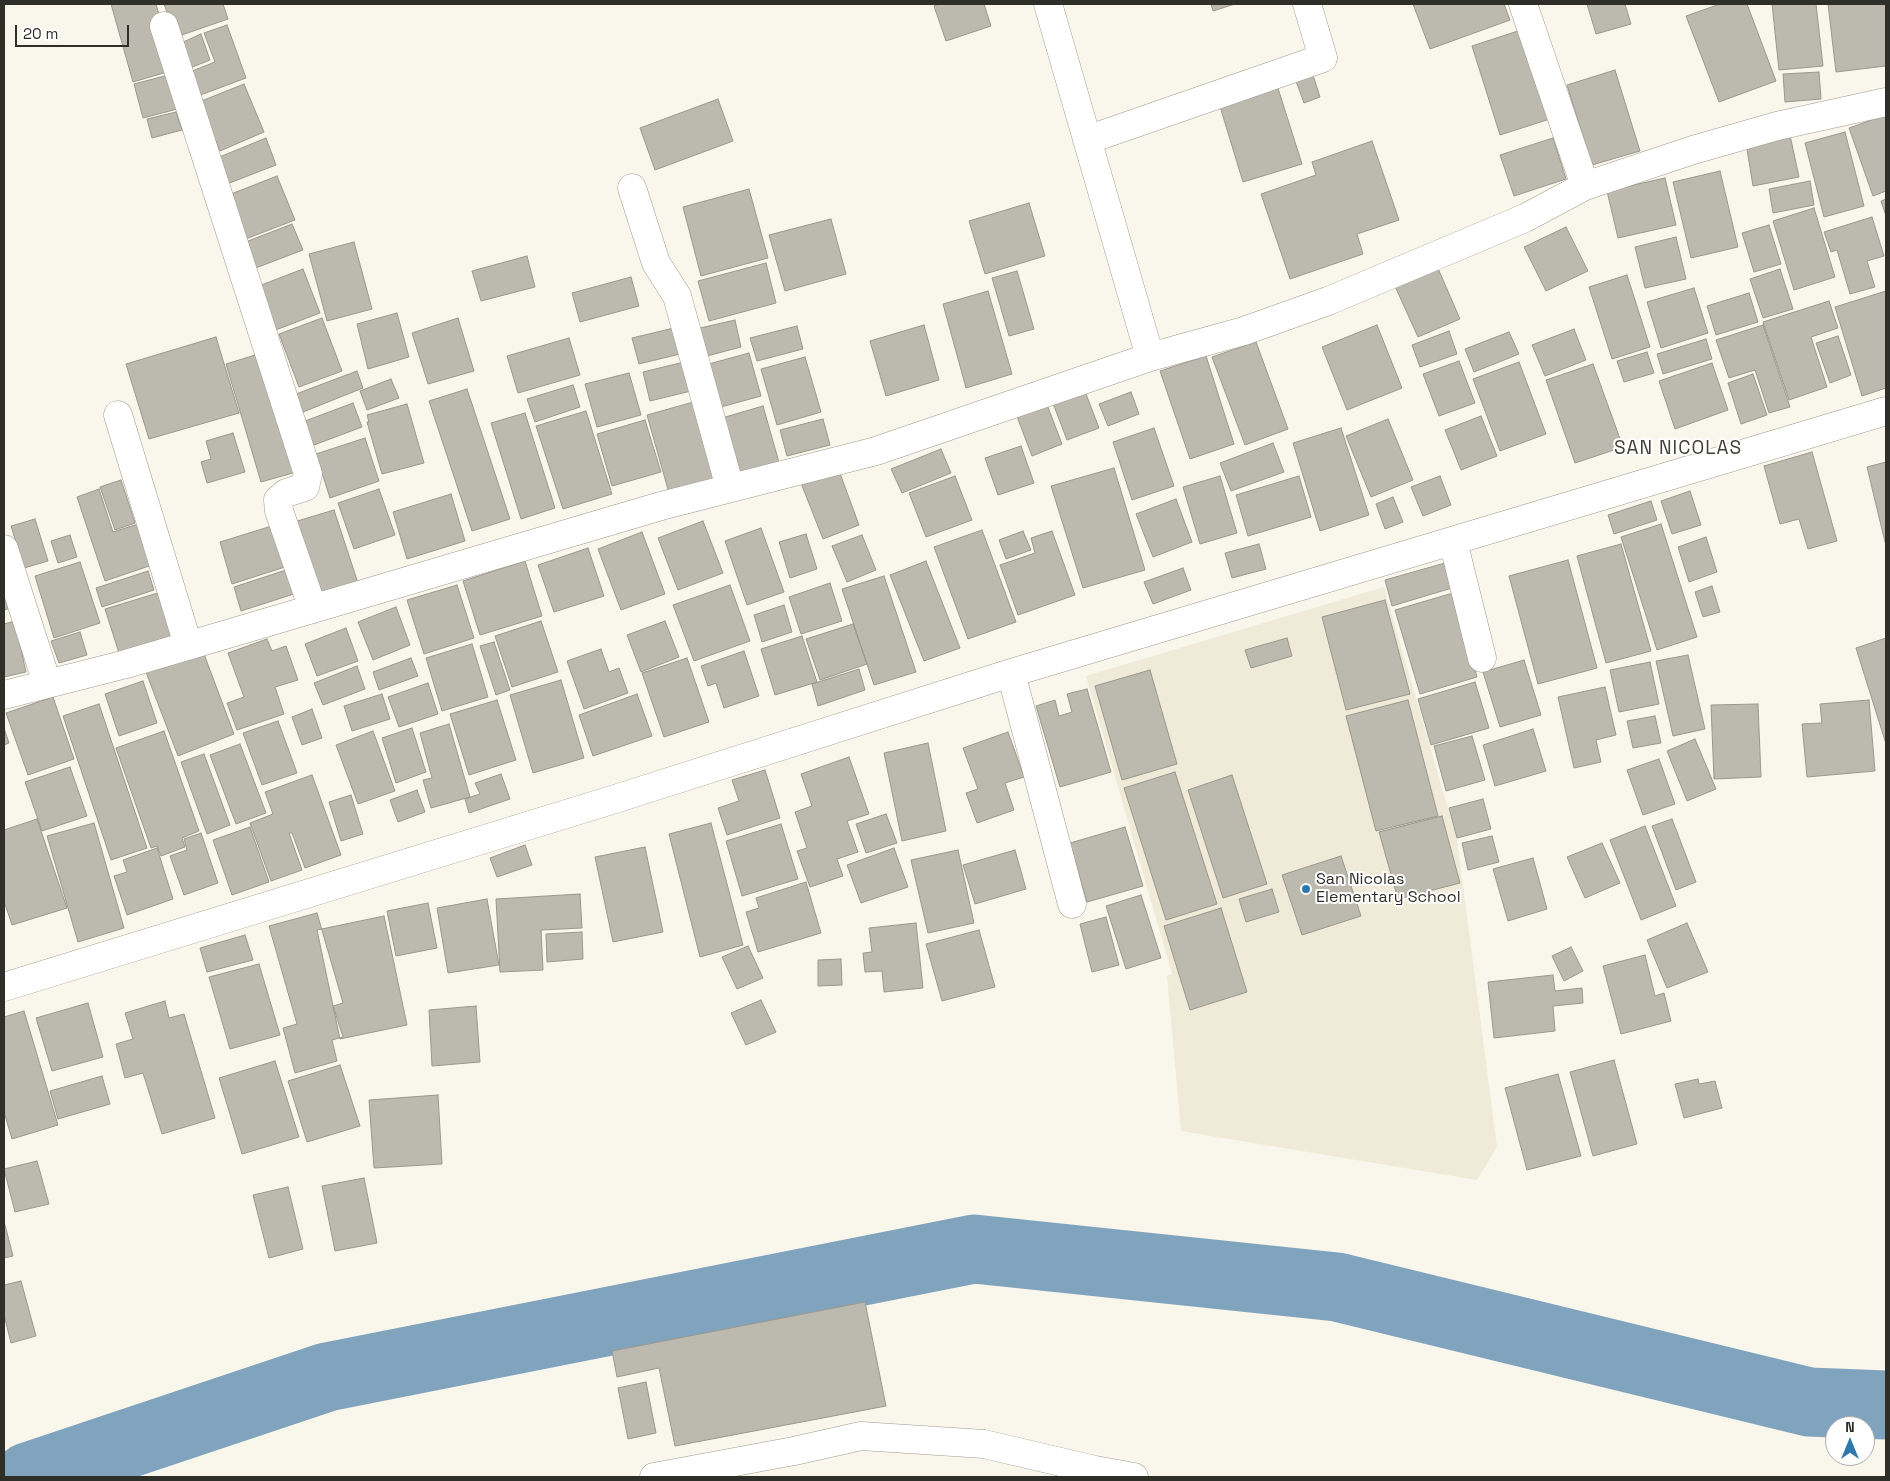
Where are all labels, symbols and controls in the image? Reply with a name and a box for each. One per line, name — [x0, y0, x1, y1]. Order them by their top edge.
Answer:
scale bar — [18, 15, 131, 47]
text: 20 m — [23, 24, 58, 43]
district label: SAN NICOLAS — [1613, 438, 1743, 460]
place label: San Nicolas Elementary School — [1316, 870, 1461, 908]
marker: San Nicolas Elementary School — [1300, 883, 1312, 895]
north arrow — [1825, 1416, 1875, 1466]
text: N — [1845, 1418, 1855, 1436]

